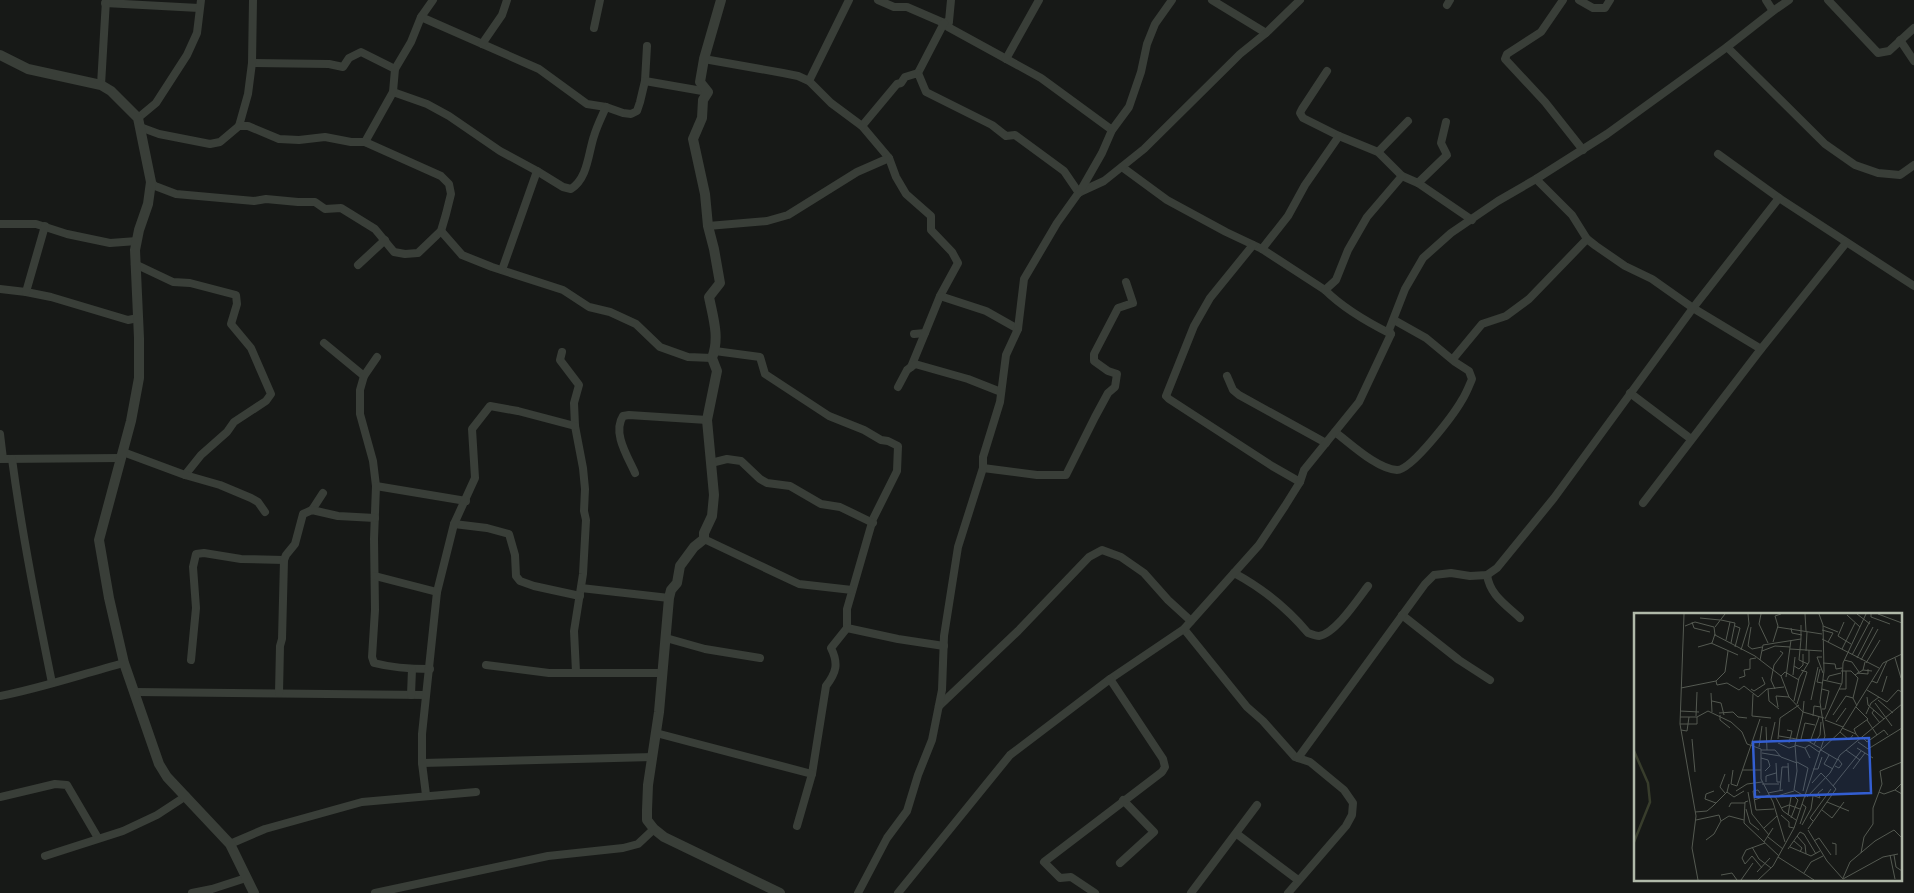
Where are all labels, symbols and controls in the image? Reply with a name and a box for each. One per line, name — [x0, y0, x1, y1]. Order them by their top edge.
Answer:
inset map — [1634, 613, 1902, 880]

